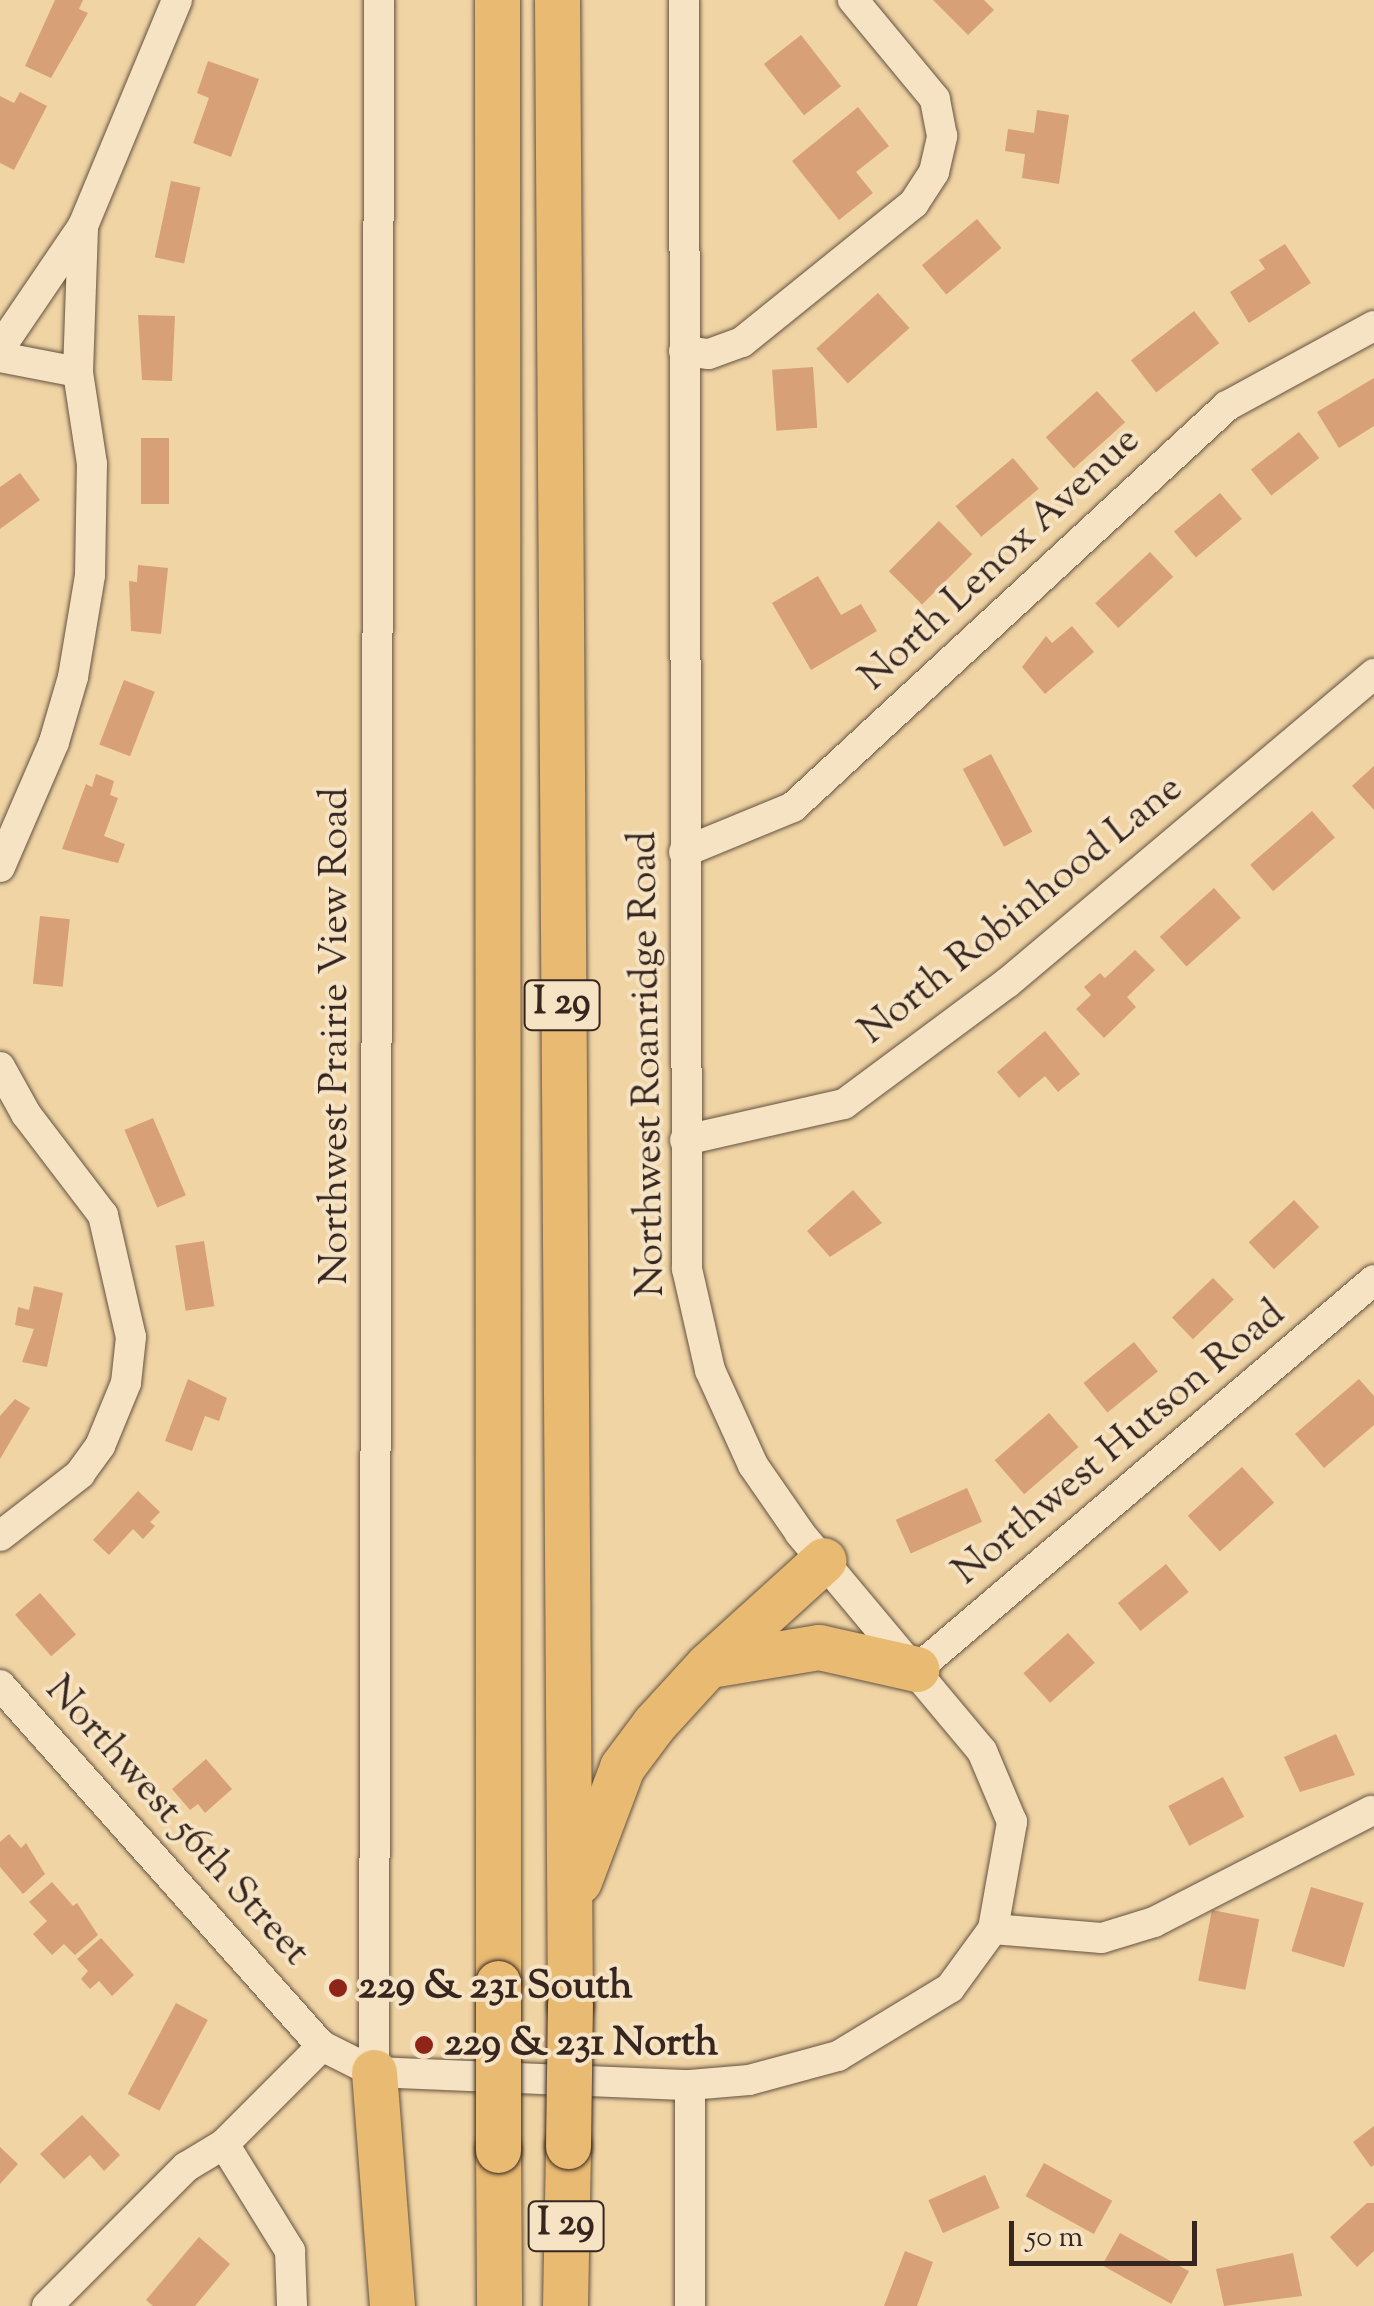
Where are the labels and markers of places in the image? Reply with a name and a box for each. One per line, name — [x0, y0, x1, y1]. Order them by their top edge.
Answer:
place label: 229 & 231 South — [358, 1964, 633, 2012]
marker: 229 & 231 South — [327, 1977, 349, 1999]
place label: 229 & 231 North — [444, 2021, 718, 2069]
marker: 229 & 231 North — [413, 2034, 435, 2056]

